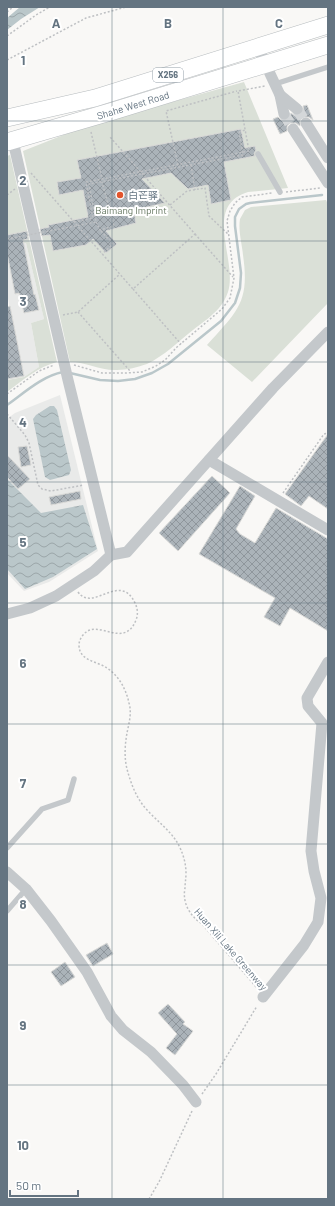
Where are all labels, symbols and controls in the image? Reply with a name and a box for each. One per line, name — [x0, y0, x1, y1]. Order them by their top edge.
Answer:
text: A — [52, 15, 61, 31]
text: B — [164, 15, 172, 31]
text: C — [275, 15, 283, 31]
text: 1 — [21, 52, 25, 68]
road number: X256 — [153, 68, 183, 82]
street label: Shahe West Road — [95, 88, 171, 122]
text: 2 — [19, 172, 27, 188]
place label: 白芒驿 — [128, 189, 158, 201]
marker: 白芒驿 — [115, 190, 125, 200]
park label: Baimang Imprint — [95, 204, 167, 216]
text: 3 — [19, 293, 27, 309]
text: 4 — [19, 414, 27, 430]
text: 5 — [19, 534, 27, 550]
text: 6 — [20, 655, 27, 671]
text: 7 — [20, 775, 27, 791]
text: 8 — [19, 896, 27, 912]
street label: Huan Xili Lake Greenway — [192, 905, 270, 993]
text: 9 — [20, 1017, 27, 1033]
text: 10 — [17, 1137, 29, 1153]
scale bar — [10, 1172, 78, 1198]
text: 50 m — [16, 1178, 41, 1192]

